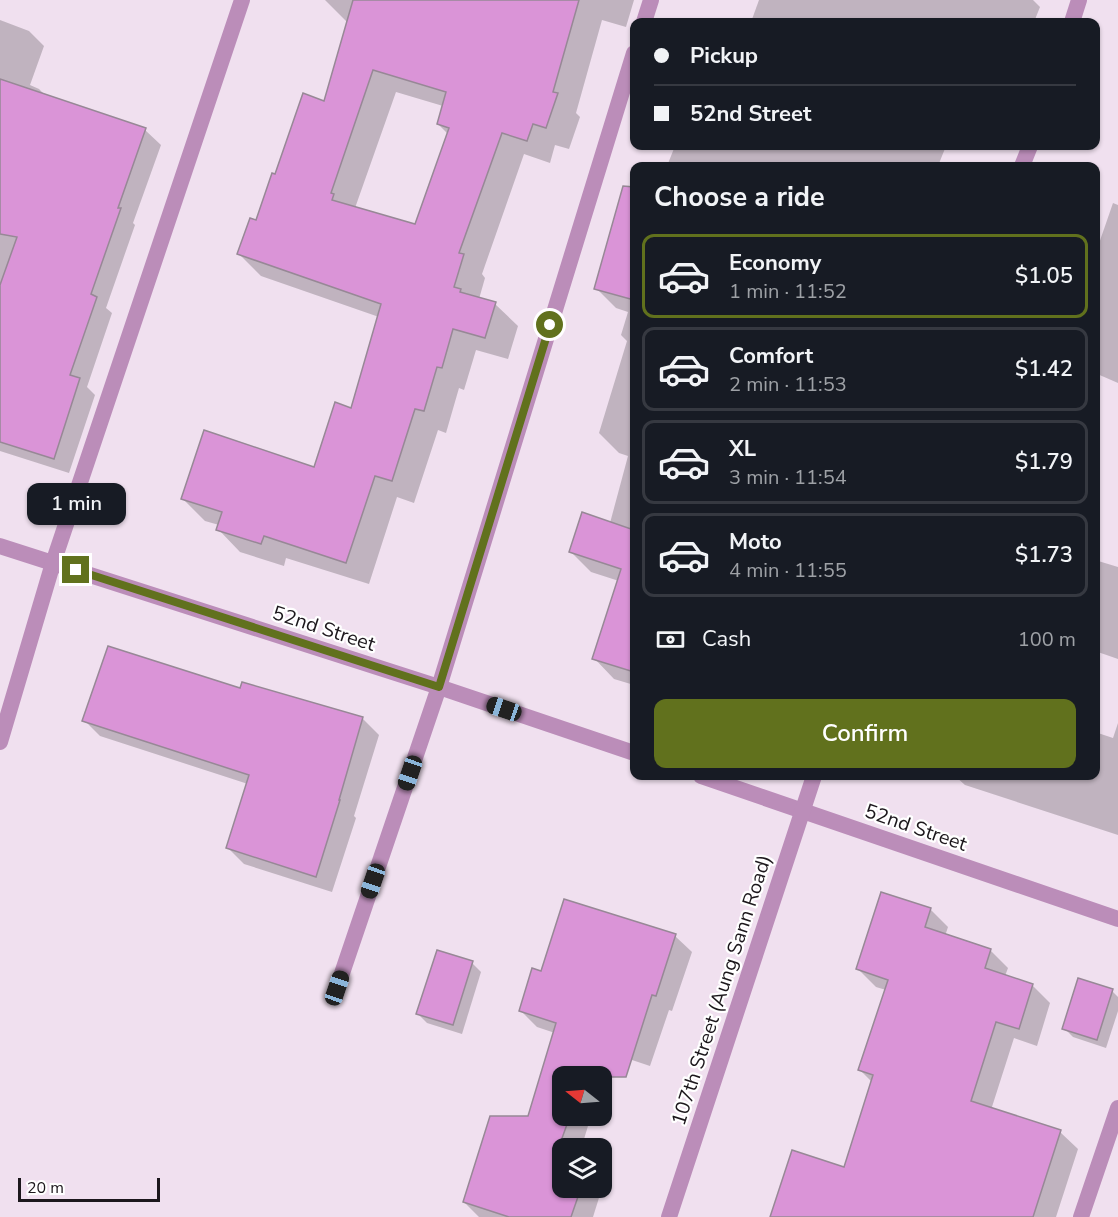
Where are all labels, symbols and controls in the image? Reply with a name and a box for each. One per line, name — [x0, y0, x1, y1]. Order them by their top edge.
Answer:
text: Pickup — [690, 41, 758, 71]
text: 52nd Street — [690, 99, 811, 129]
text: Choose a ride — [654, 179, 825, 216]
text: Economy — [729, 248, 821, 278]
icon: car — [657, 249, 711, 303]
text: $1.05 — [1015, 261, 1073, 291]
text: 1 min · 11:52 — [729, 278, 847, 305]
route start — [536, 311, 563, 338]
text: Comfort — [729, 341, 813, 371]
icon: car — [657, 342, 711, 396]
text: $1.42 — [1015, 354, 1073, 384]
text: 2 min · 11:53 — [729, 371, 847, 398]
text: XL — [729, 434, 756, 464]
icon: car — [657, 435, 711, 489]
text: $1.79 — [1015, 447, 1073, 477]
text: 3 min · 11:54 — [729, 464, 847, 491]
callout: 1 min — [26, 483, 125, 525]
text: 1 min — [51, 490, 102, 517]
text: Moto — [729, 527, 782, 557]
icon: car — [657, 528, 711, 582]
text: $1.73 — [1015, 540, 1073, 570]
route end — [62, 556, 89, 583]
text: 4 min · 11:55 — [729, 557, 847, 584]
street label: 52nd Street — [269, 599, 380, 658]
icon: cash — [654, 623, 687, 656]
text: Cash — [702, 624, 751, 654]
text: 100 m — [1018, 626, 1076, 653]
car — [484, 695, 524, 723]
button: Confirm — [654, 699, 1076, 768]
car — [396, 753, 424, 793]
street label: 52nd Street — [861, 797, 972, 858]
street label: 107th Street (Aung Sann Road) — [665, 851, 778, 1129]
car — [359, 861, 387, 901]
car — [323, 968, 351, 1008]
north arrow — [552, 1066, 612, 1126]
map controls — [552, 1066, 612, 1198]
button: layers — [552, 1138, 612, 1198]
scale bar — [18, 1175, 160, 1202]
text: 20 m — [27, 1177, 64, 1199]

